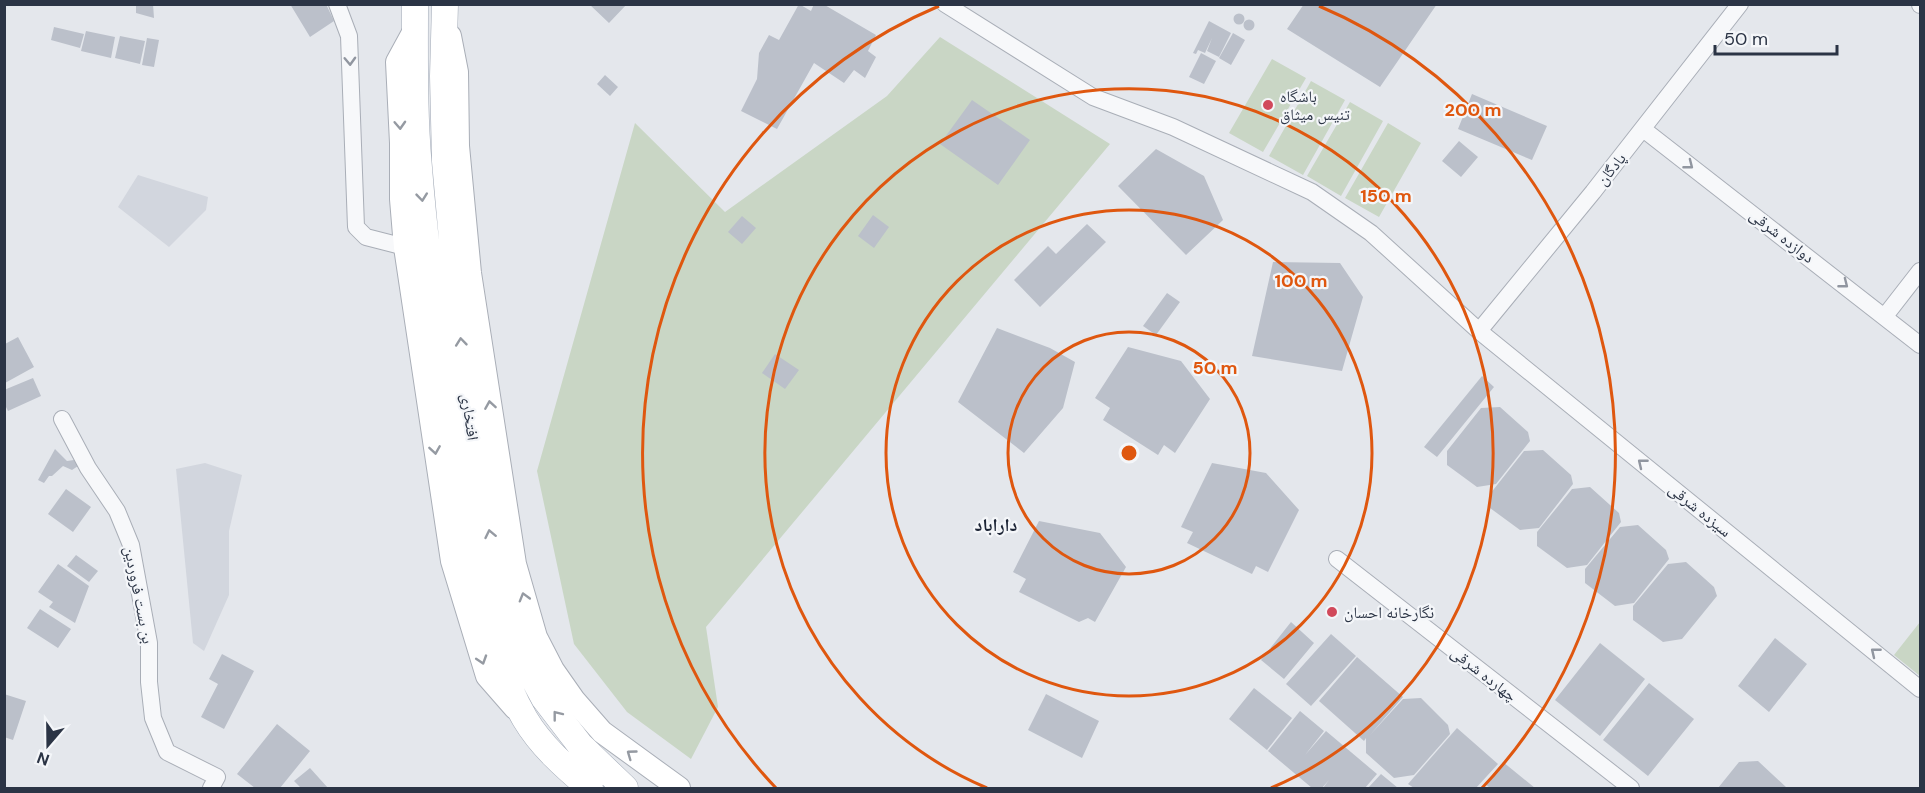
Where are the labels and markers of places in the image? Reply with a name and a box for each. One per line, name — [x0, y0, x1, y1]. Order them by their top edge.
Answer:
place label: باشگاه تنيس ميثاق — [1280, 86, 1350, 125]
marker: باشگاه تنيس ميثاق — [1261, 98, 1275, 112]
centre of rings — [1119, 443, 1139, 463]
place label: نگارخانه احسان — [1344, 602, 1434, 623]
marker: نگارخانه احسان — [1325, 605, 1339, 619]

